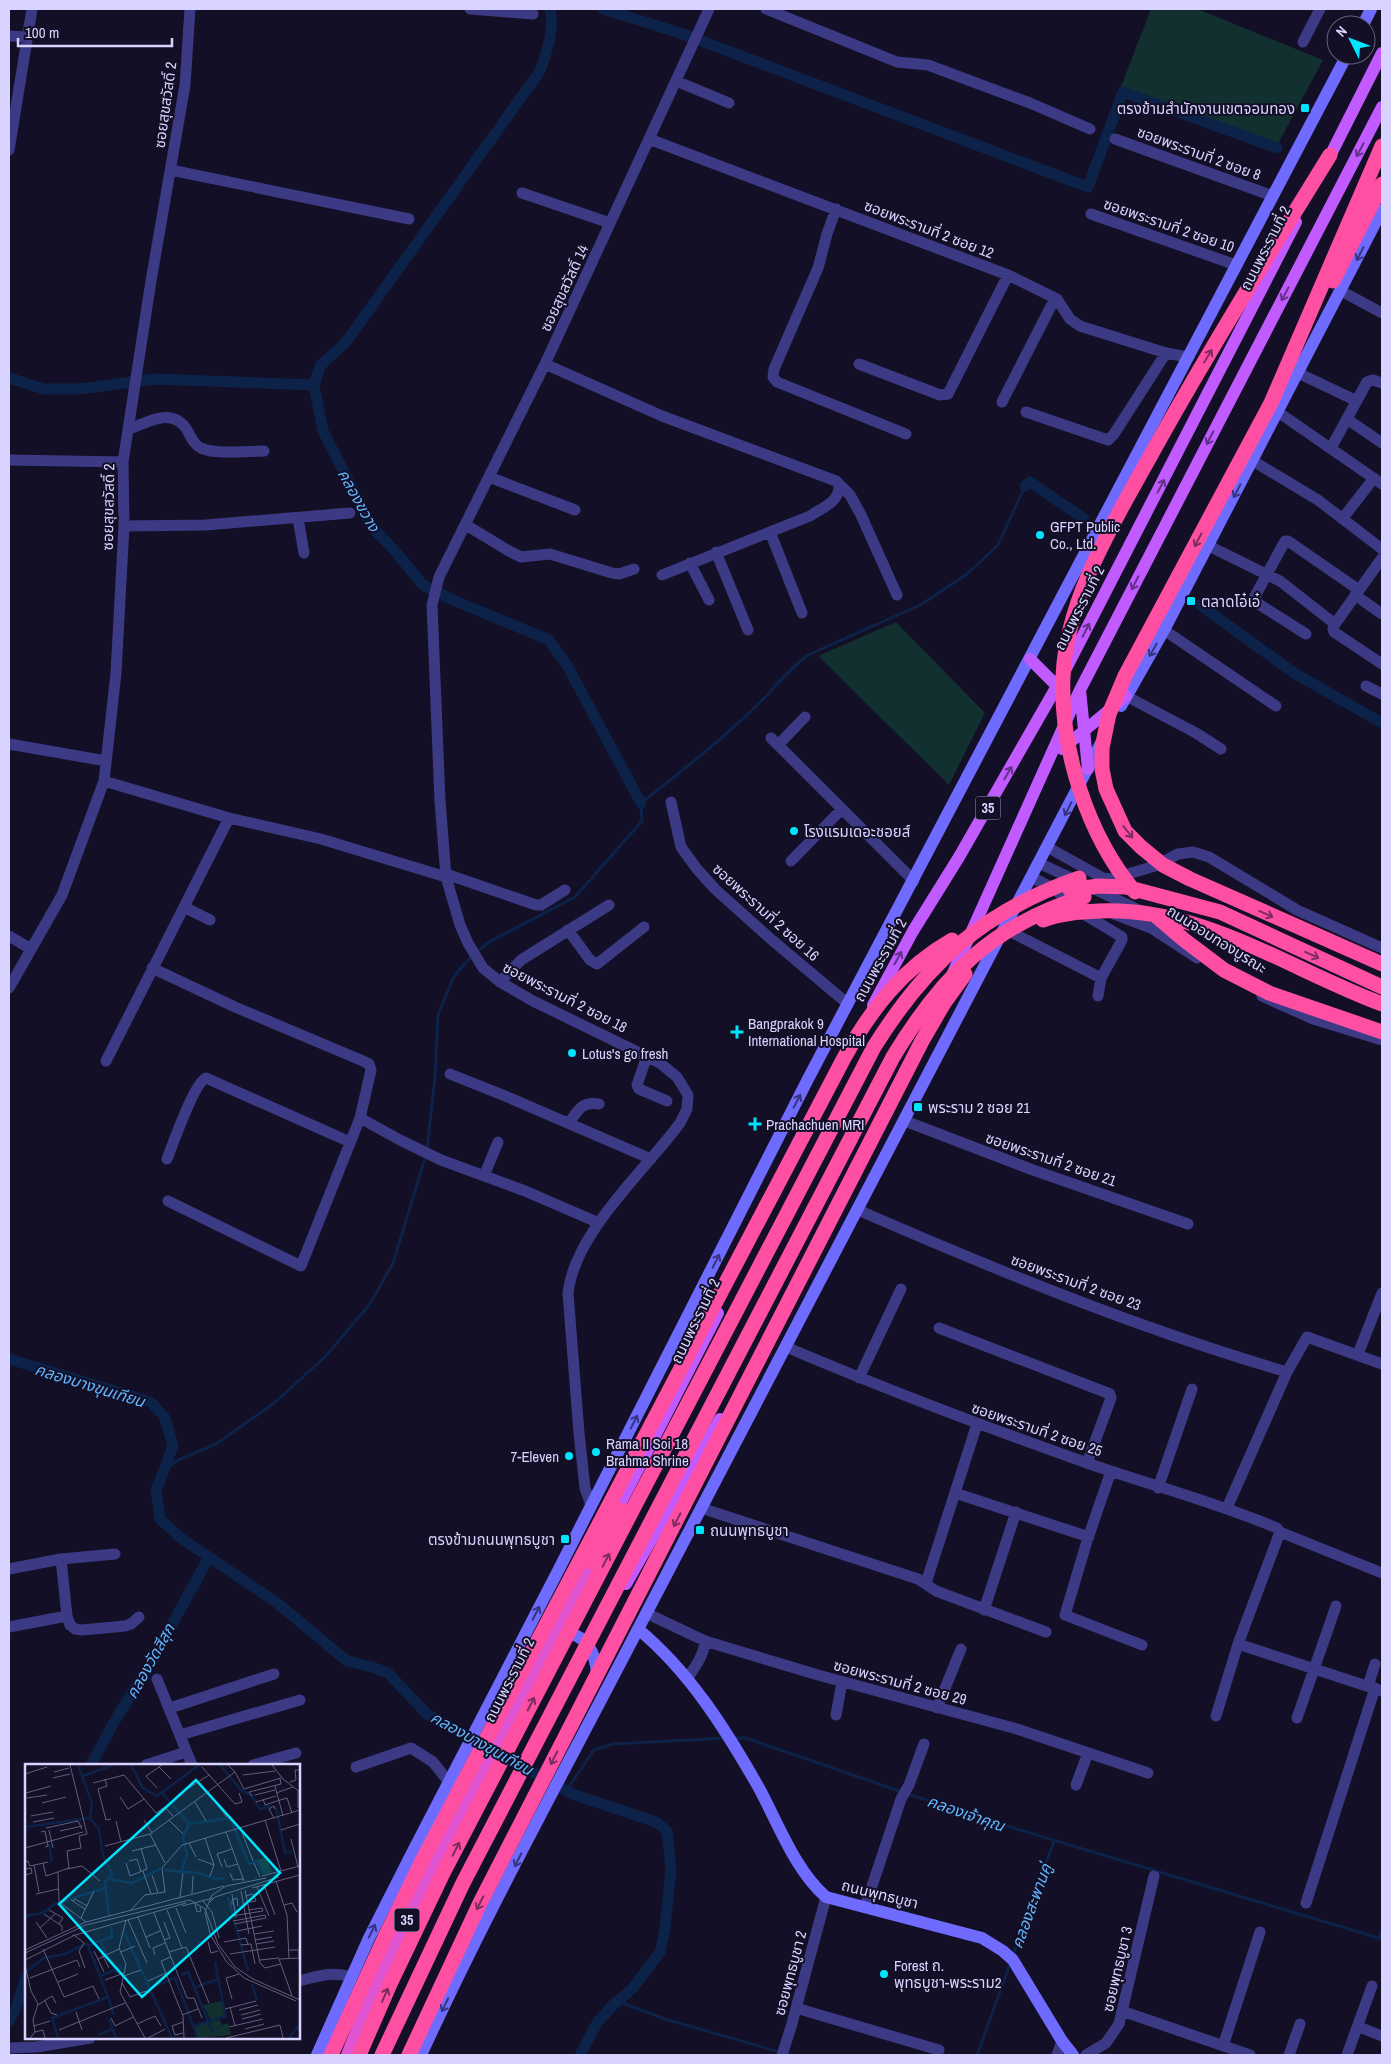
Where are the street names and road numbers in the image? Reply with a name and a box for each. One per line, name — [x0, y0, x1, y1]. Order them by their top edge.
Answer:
street label: ซอยสุขสวัสดิ์ 2 — [149, 60, 181, 149]
street label: ซอยพระรามที่ 2 ซอย 8 — [1134, 121, 1264, 185]
street label: ซอยพระรามที่ 2 ซอย 10 — [1101, 193, 1237, 257]
street label: ซอยพระรามที่ 2 ซอย 12 — [861, 195, 997, 263]
street label: ถนนพระรามที่ 2 — [1235, 202, 1295, 294]
street label: ซอยสุขสวัสดิ์ 14 — [535, 241, 593, 335]
street label: ซอยสุขสวัสดิ์ 2 — [97, 463, 119, 551]
street label: ถนนพระรามที่ 2 — [1049, 562, 1109, 654]
road number: 35 — [976, 796, 1000, 820]
street label: ซอยพระรามที่ 2 ซอย 16 — [708, 858, 824, 966]
street label: ถนนจอมทองบูรณะ — [1163, 900, 1271, 978]
street label: ถนนพระรามที่ 2 — [848, 914, 912, 1005]
street label: ซอยพระรามที่ 2 ซอย 18 — [499, 957, 631, 1038]
street label: ซอยพระรามที่ 2 ซอย 21 — [983, 1127, 1119, 1191]
street label: ซอยพระรามที่ 2 ซอย 23 — [1008, 1249, 1144, 1315]
street label: ถนนพระรามที่ 2 — [665, 1275, 725, 1367]
street label: ซอยพระรามที่ 2 ซอย 25 — [969, 1397, 1105, 1461]
street label: ถนนพระรามที่ 2 — [479, 1634, 539, 1726]
street label: ซอยพระรามที่ 2 ซอย 29 — [831, 1654, 969, 1710]
street label: ถนนพุทธบูชา — [839, 1874, 921, 1914]
road number: 35 — [394, 1908, 420, 1932]
street label: ซอยพุทธบูชา 3 — [1097, 1924, 1137, 2014]
street label: ซอยพุทธบูชา 2 — [769, 1928, 811, 2018]

